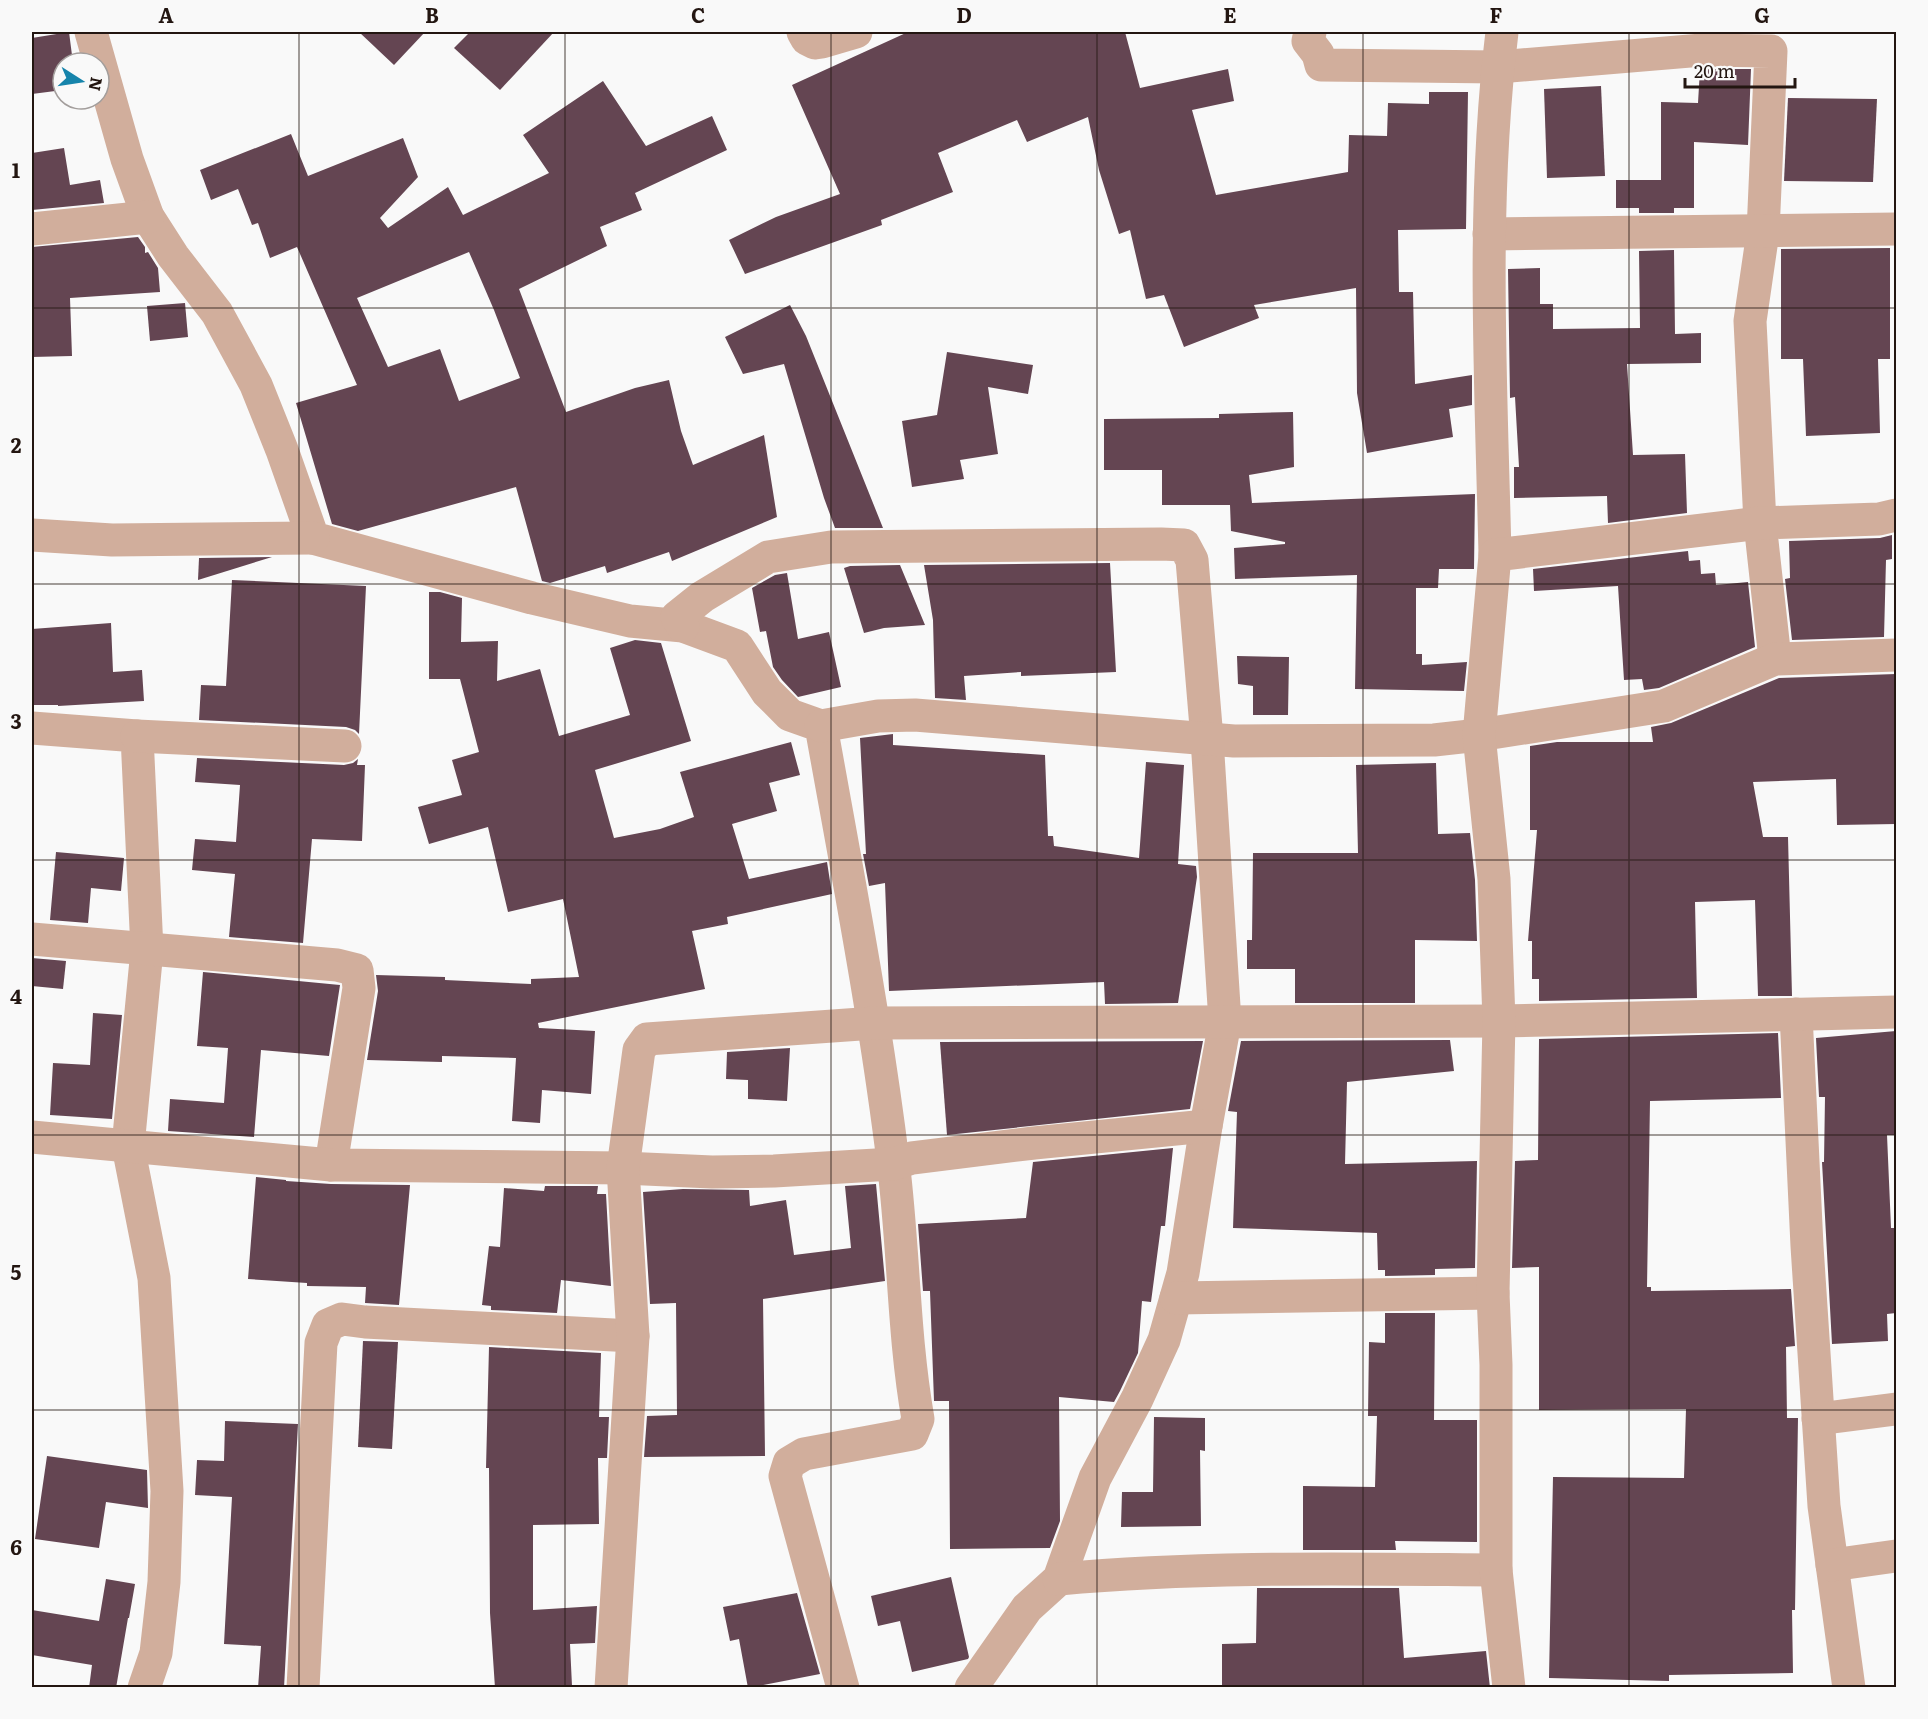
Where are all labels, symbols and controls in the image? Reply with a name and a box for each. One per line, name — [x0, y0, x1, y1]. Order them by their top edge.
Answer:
text: A — [158, 0, 174, 29]
text: B — [425, 0, 439, 29]
text: C — [691, 0, 705, 29]
text: D — [956, 0, 972, 29]
text: E — [1223, 0, 1237, 29]
text: F — [1490, 0, 1503, 29]
text: G — [1754, 0, 1770, 29]
north arrow — [51, 51, 111, 111]
scale bar — [1685, 51, 1794, 89]
text: 20 m — [1694, 57, 1735, 84]
text: N — [84, 75, 110, 93]
text: 1 — [12, 154, 20, 184]
text: 2 — [11, 429, 22, 459]
text: 3 — [10, 705, 22, 735]
text: 4 — [10, 980, 22, 1010]
text: 5 — [11, 1256, 22, 1286]
text: 6 — [10, 1531, 22, 1561]

